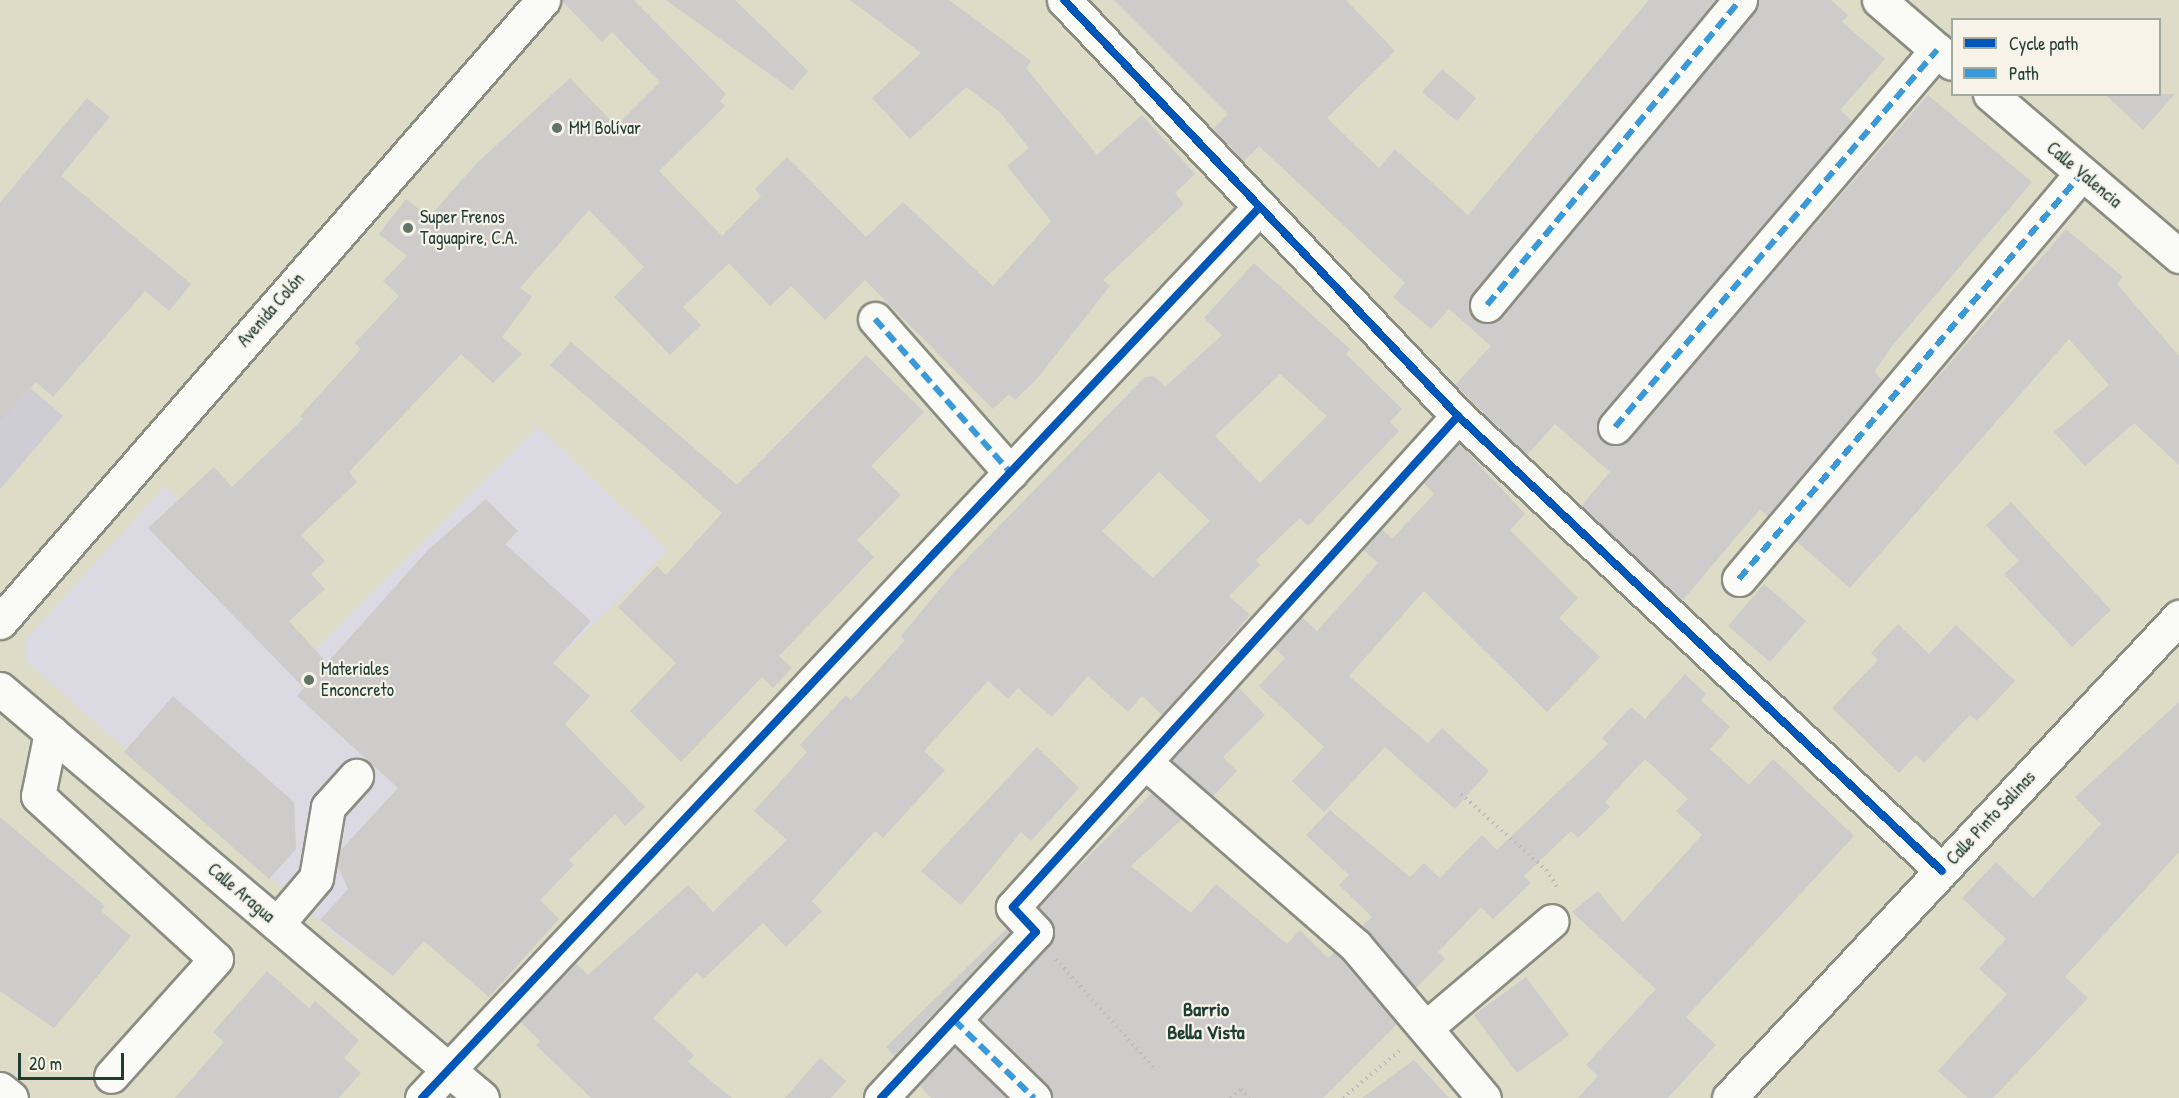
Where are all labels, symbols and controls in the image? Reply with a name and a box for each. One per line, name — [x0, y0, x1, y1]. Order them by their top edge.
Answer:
legend — [1951, 18, 2161, 96]
text: Cycle path — [2009, 31, 2078, 56]
text: Path — [2009, 61, 2038, 86]
place label: MM Bolívar — [569, 117, 641, 139]
marker: MM Bolívar — [550, 121, 564, 135]
street label: Calle Valencia — [2042, 137, 2126, 213]
place label: Super Frenos Taguapire, C.A. — [420, 207, 518, 250]
marker: Super Frenos Taguapire, C.A. — [401, 221, 415, 235]
street label: Avenida Colón — [233, 269, 309, 351]
place label: Materiales Enconcreto — [321, 659, 394, 702]
marker: Materiales Enconcreto — [302, 673, 316, 687]
street label: Calle Pinto Salinas — [1942, 767, 2040, 869]
street label: Calle Aragua — [203, 859, 279, 927]
district label: Barrio Bella Vista — [1167, 996, 1245, 1043]
scale bar — [21, 1041, 128, 1079]
text: 20 m — [29, 1051, 62, 1076]

